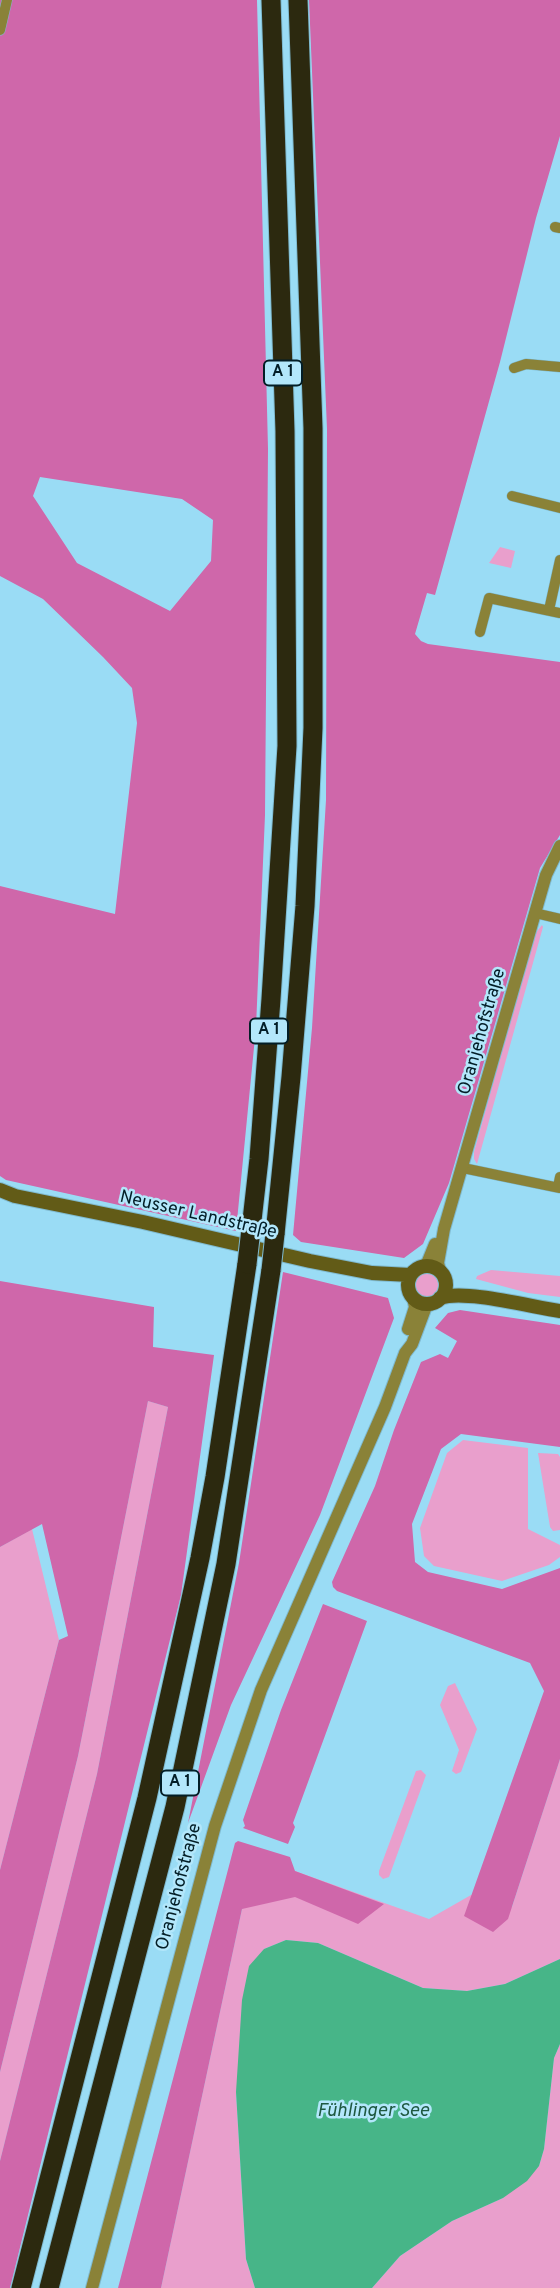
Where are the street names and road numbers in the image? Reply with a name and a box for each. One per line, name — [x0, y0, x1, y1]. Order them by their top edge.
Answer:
road number: A 1 — [264, 360, 302, 386]
street label: Oranjehofstraße — [455, 966, 511, 1098]
road number: A 1 — [250, 1018, 288, 1044]
street label: Neusser Landstraße — [117, 1187, 279, 1245]
road number: A 1 — [161, 1770, 199, 1796]
street label: Oranjehofstraße — [153, 1821, 207, 1953]

